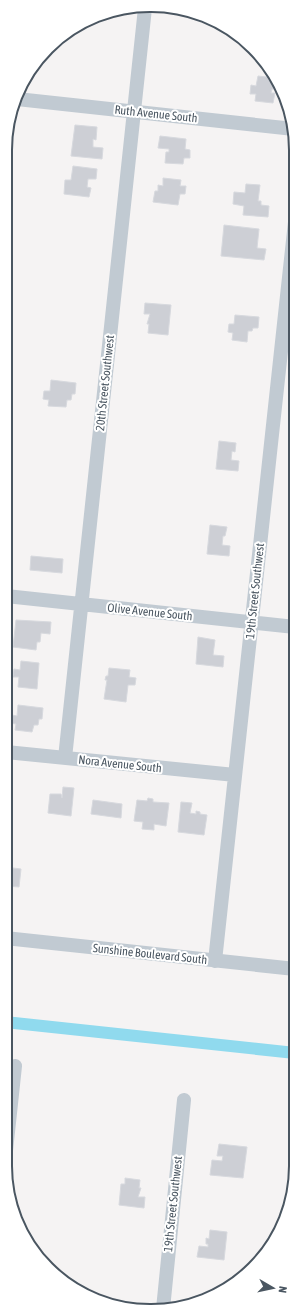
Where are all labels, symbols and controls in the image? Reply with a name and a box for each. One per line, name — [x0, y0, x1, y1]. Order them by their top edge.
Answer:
street label: Ruth Avenue South — [114, 103, 198, 125]
street label: 20th Street Southwest — [93, 334, 117, 432]
street label: 19th Street Southwest — [243, 542, 267, 640]
street label: Olive Avenue South — [107, 601, 193, 623]
street label: Nora Avenue South — [78, 753, 162, 775]
street label: Sunshine Boulevard South — [92, 941, 208, 967]
street label: 19th Street Southwest — [161, 1155, 185, 1253]
north arrow — [253, 1268, 293, 1308]
text: N — [276, 1285, 289, 1294]

